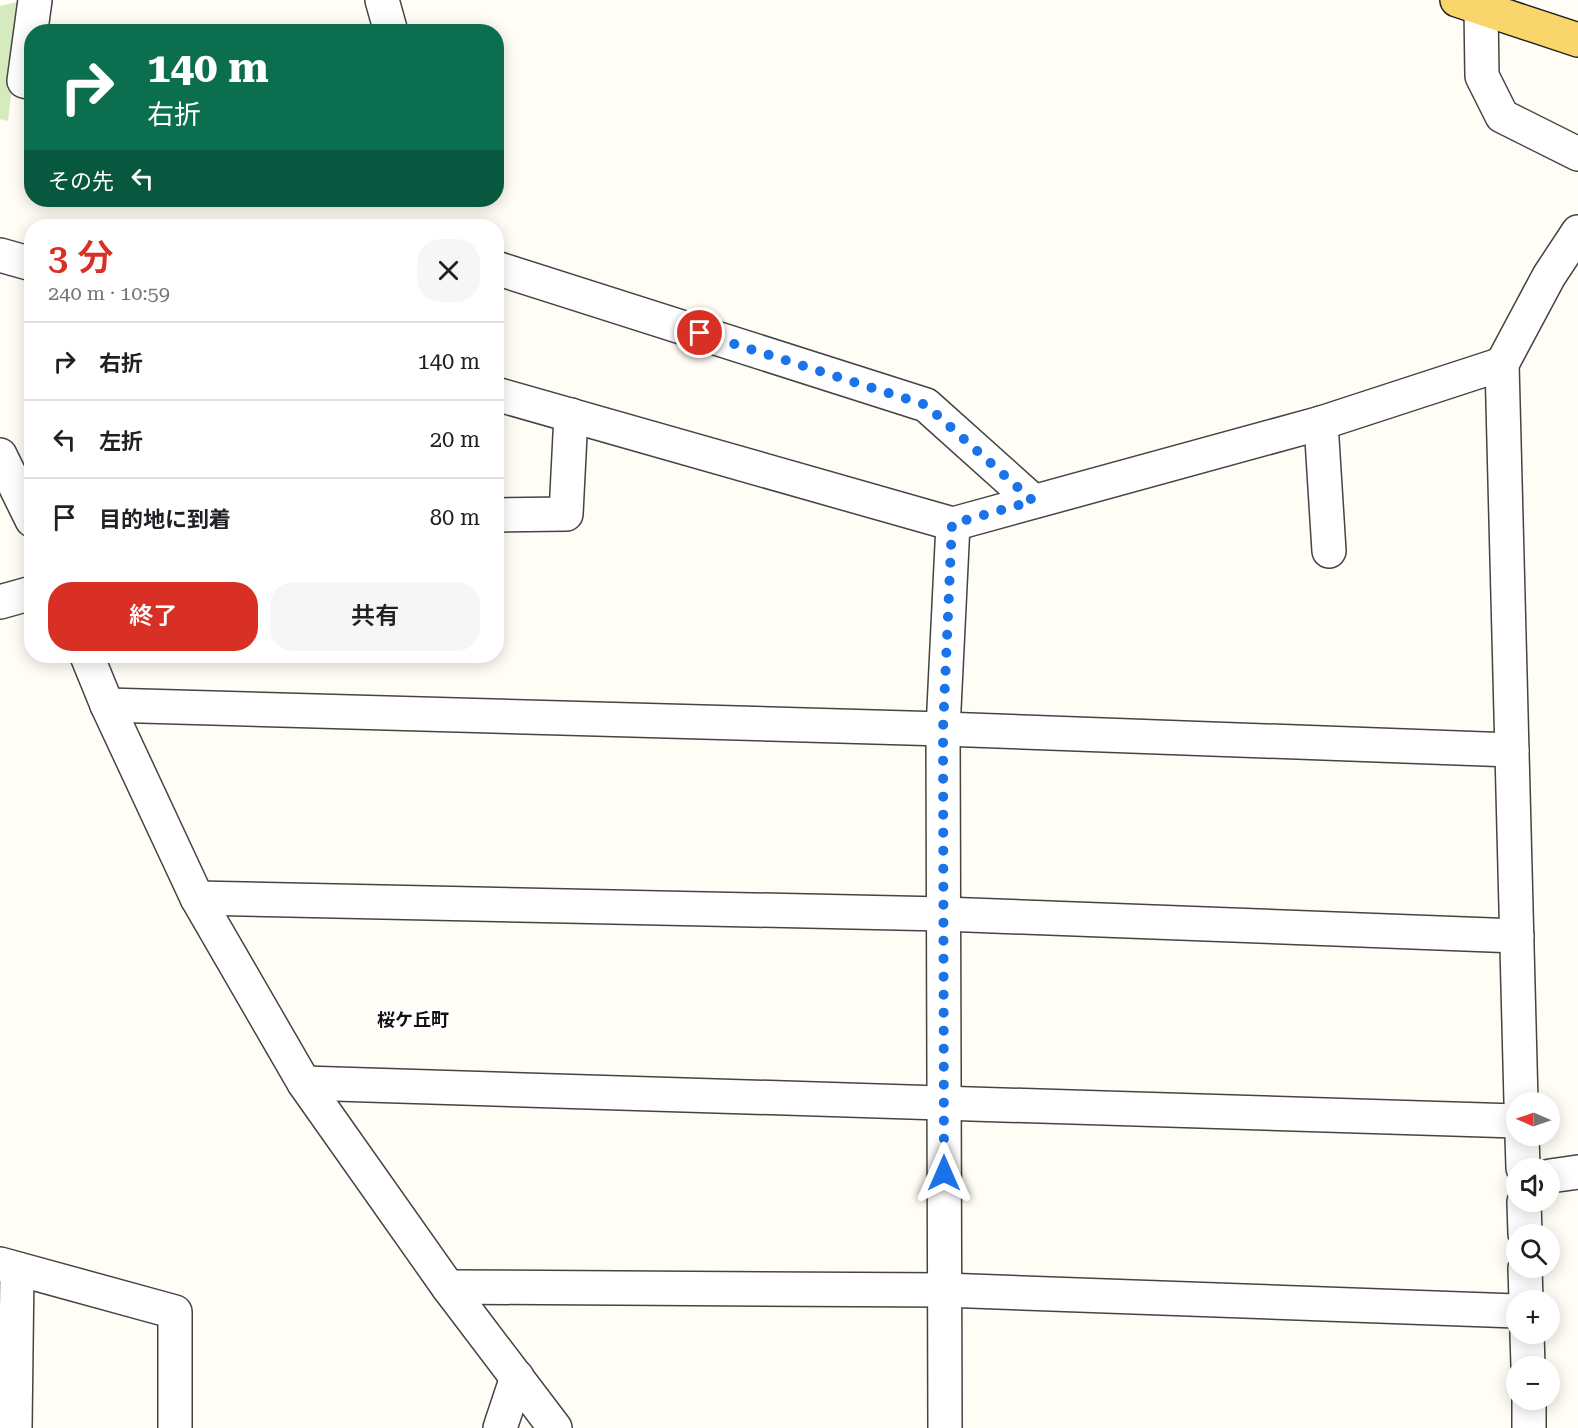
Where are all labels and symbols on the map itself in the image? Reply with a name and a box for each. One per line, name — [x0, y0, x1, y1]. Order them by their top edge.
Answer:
pin — [674, 307, 725, 358]
district label: 桜ケ丘町 — [377, 1009, 449, 1030]
north arrow — [1506, 1092, 1560, 1146]
position arrow — [912, 1141, 976, 1205]

